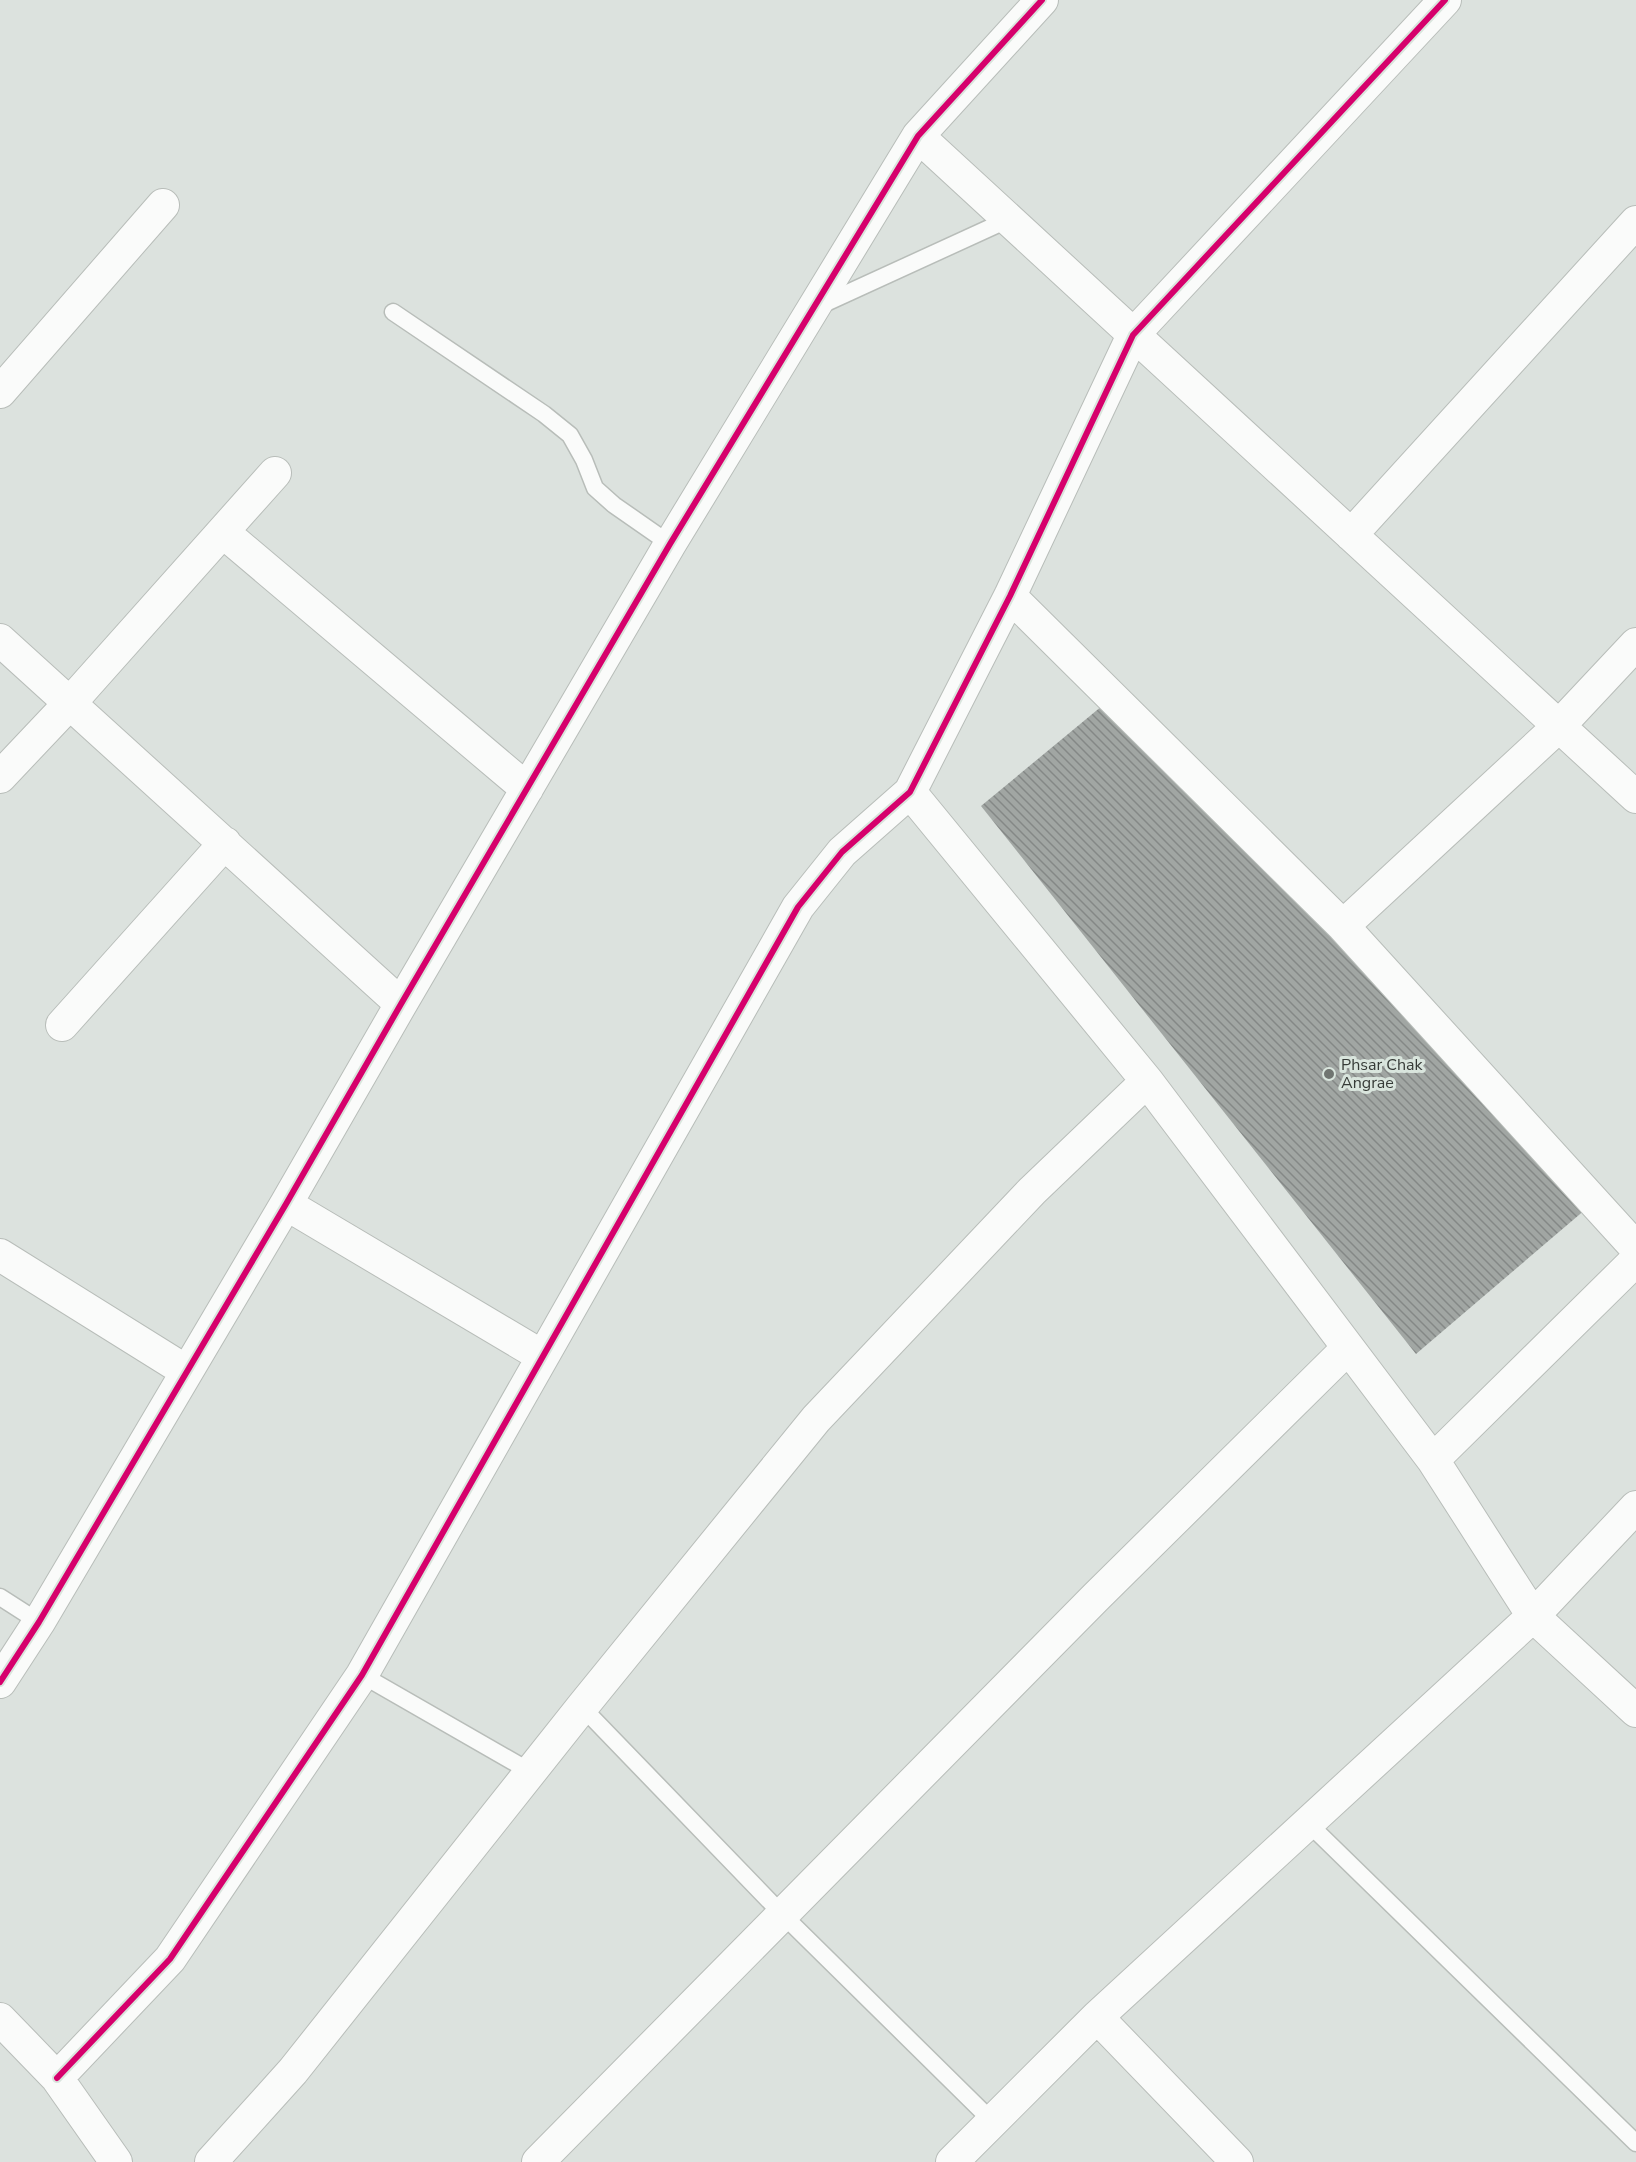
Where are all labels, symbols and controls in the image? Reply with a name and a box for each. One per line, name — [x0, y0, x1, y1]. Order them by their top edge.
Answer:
place label: Phsar Chak Angrae — [1341, 1054, 1424, 1094]
marker: Phsar Chak Angrae — [1322, 1067, 1336, 1081]

